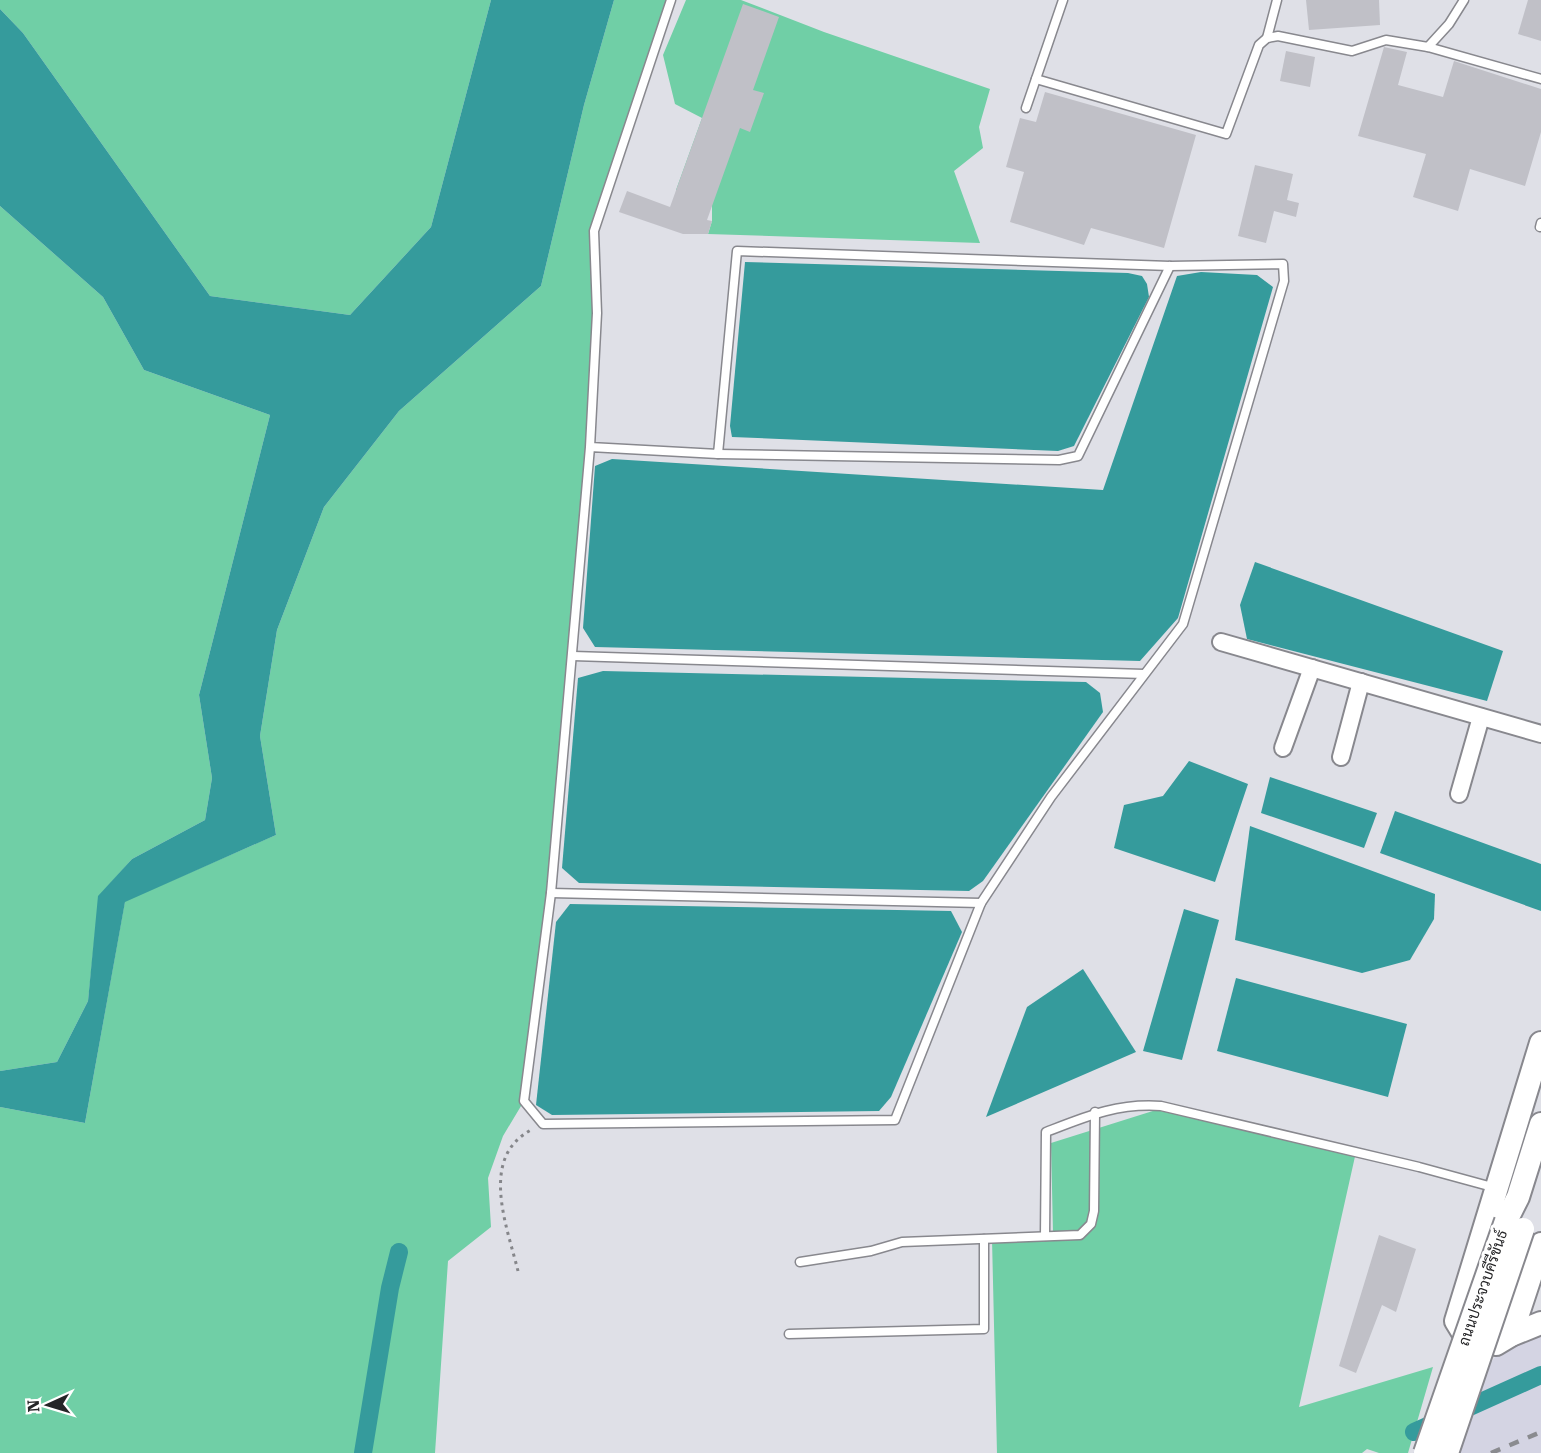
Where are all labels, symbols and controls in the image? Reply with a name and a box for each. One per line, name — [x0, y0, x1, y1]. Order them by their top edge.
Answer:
street label: ถนนประจวบคีรีขันธ์ — [1454, 1227, 1511, 1348]
north arrow — [18, 1375, 78, 1435]
text: N — [24, 1399, 43, 1413]

